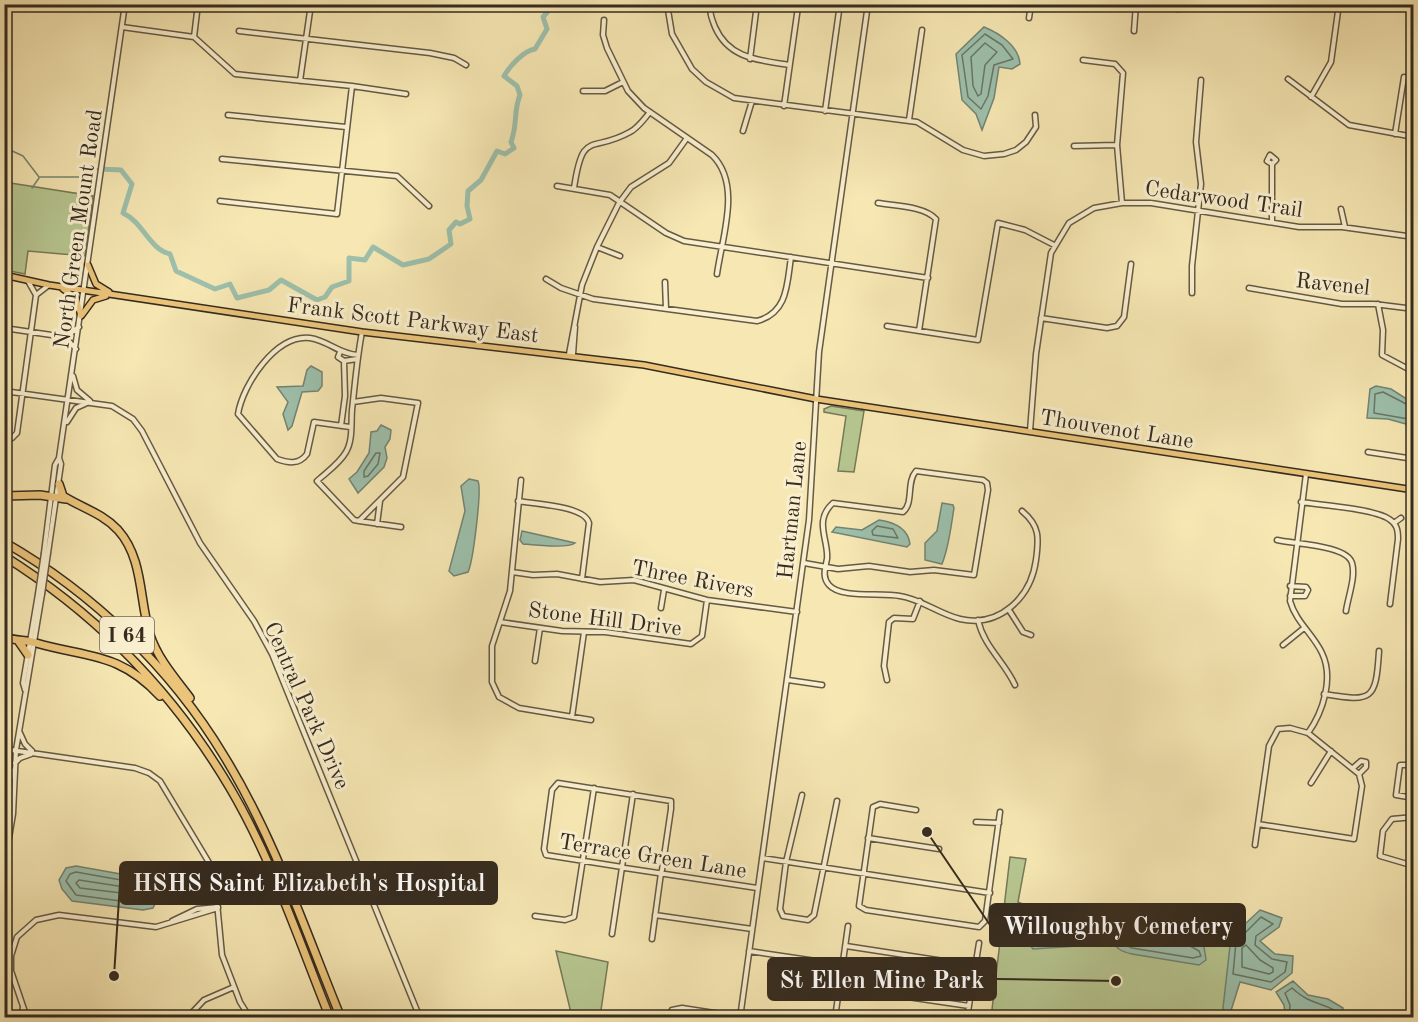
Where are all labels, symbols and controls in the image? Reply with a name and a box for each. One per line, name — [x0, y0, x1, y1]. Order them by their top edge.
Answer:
street label: North Green Mount Road — [51, 108, 107, 350]
street label: Cedarwood Trail — [1143, 178, 1304, 222]
street label: Ravenel — [1295, 270, 1371, 300]
street label: Frank Scott Parkway East — [286, 295, 540, 347]
street label: Thouvenot Lane — [1038, 407, 1195, 453]
street label: Hartman Lane — [775, 440, 811, 580]
street label: Three Rivers — [630, 557, 756, 603]
street label: Stone Hill Drive — [527, 600, 683, 640]
road number: I 64 — [100, 617, 154, 653]
street label: Central Park Drive — [259, 619, 353, 793]
street label: Terrace Green Lane — [557, 831, 748, 883]
callout: HSHS Saint Elizabeth's Hospital — [120, 862, 497, 904]
text: HSHS Saint Elizabeth's Hospital — [133, 873, 485, 897]
callout: Willoughby Cemetery — [990, 904, 1245, 946]
text: Willoughby Cemetery — [1003, 916, 1233, 940]
callout: St Ellen Mine Park — [768, 958, 996, 1000]
text: St Ellen Mine Park — [780, 970, 984, 994]

